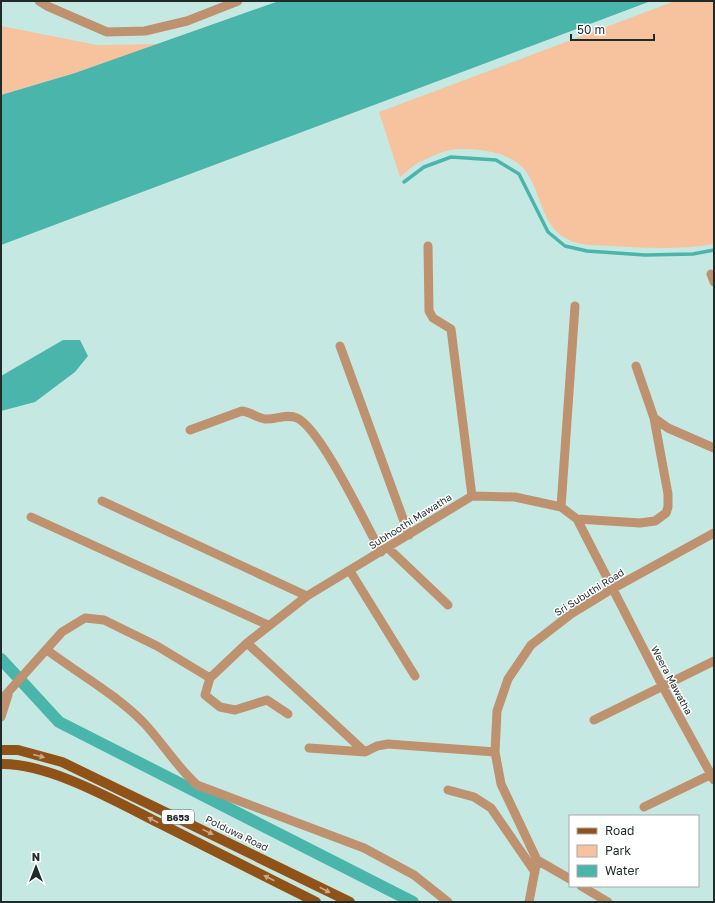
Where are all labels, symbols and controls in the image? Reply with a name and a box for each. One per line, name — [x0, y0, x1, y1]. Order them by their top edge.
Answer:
scale bar — [571, 16, 654, 42]
text: 50 m — [577, 22, 605, 37]
street label: Subhoothi Mawatha — [366, 491, 454, 551]
street label: Sri Subuthi Road — [552, 566, 626, 618]
street label: Weera Mawatha — [649, 644, 695, 716]
one-way arrow — [33, 753, 45, 759]
road number: B653 — [162, 810, 194, 824]
street label: Polduwa Road — [204, 813, 270, 853]
legend — [569, 815, 699, 887]
one-way arrow — [147, 817, 159, 823]
text: Road — [605, 823, 634, 838]
one-way arrow — [203, 829, 214, 835]
text: Park — [605, 843, 631, 858]
north arrow — [16, 847, 56, 887]
text: N — [32, 850, 40, 863]
text: Water — [605, 863, 639, 878]
one-way arrow — [263, 875, 275, 881]
one-way arrow — [319, 887, 331, 893]

